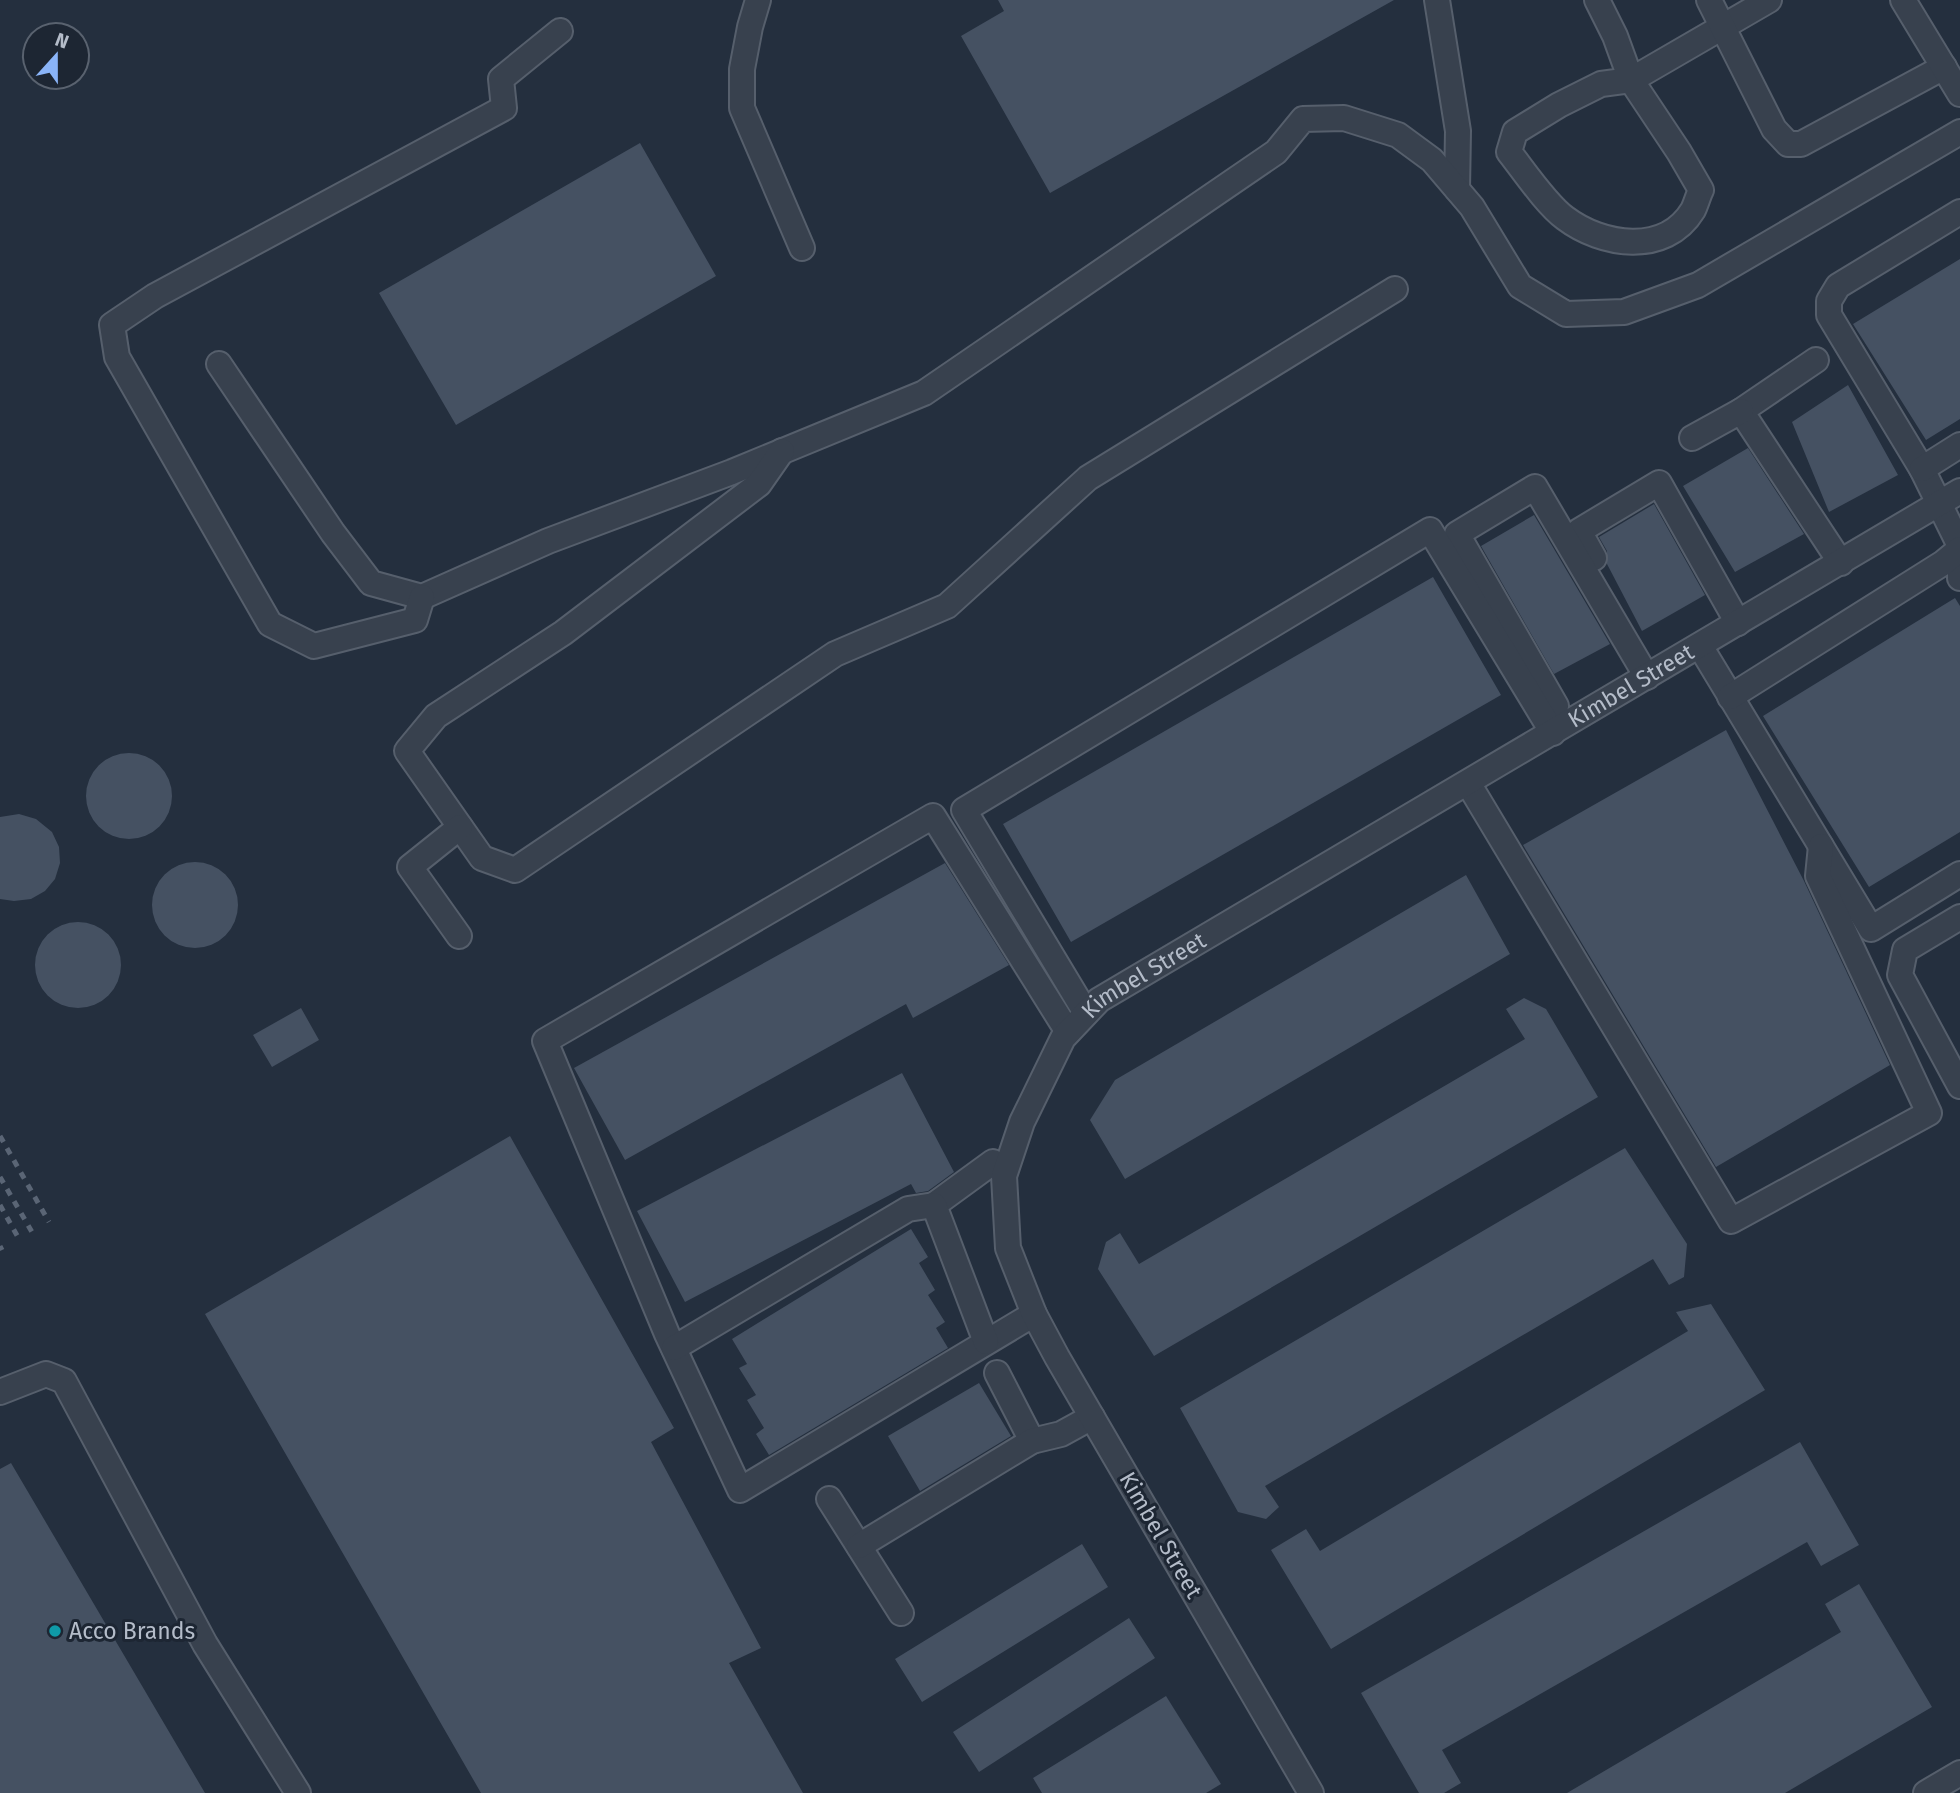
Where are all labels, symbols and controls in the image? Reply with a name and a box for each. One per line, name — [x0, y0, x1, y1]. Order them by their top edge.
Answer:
north arrow — [21, 21, 91, 91]
text: N — [52, 28, 72, 54]
street label: Kimbel Street — [1563, 637, 1699, 734]
street label: Kimbel Street — [1075, 926, 1211, 1024]
street label: Kimbel Street — [1114, 1467, 1209, 1604]
place label: Acco Brands — [69, 1617, 195, 1645]
marker: Acco Brands — [47, 1623, 63, 1639]

